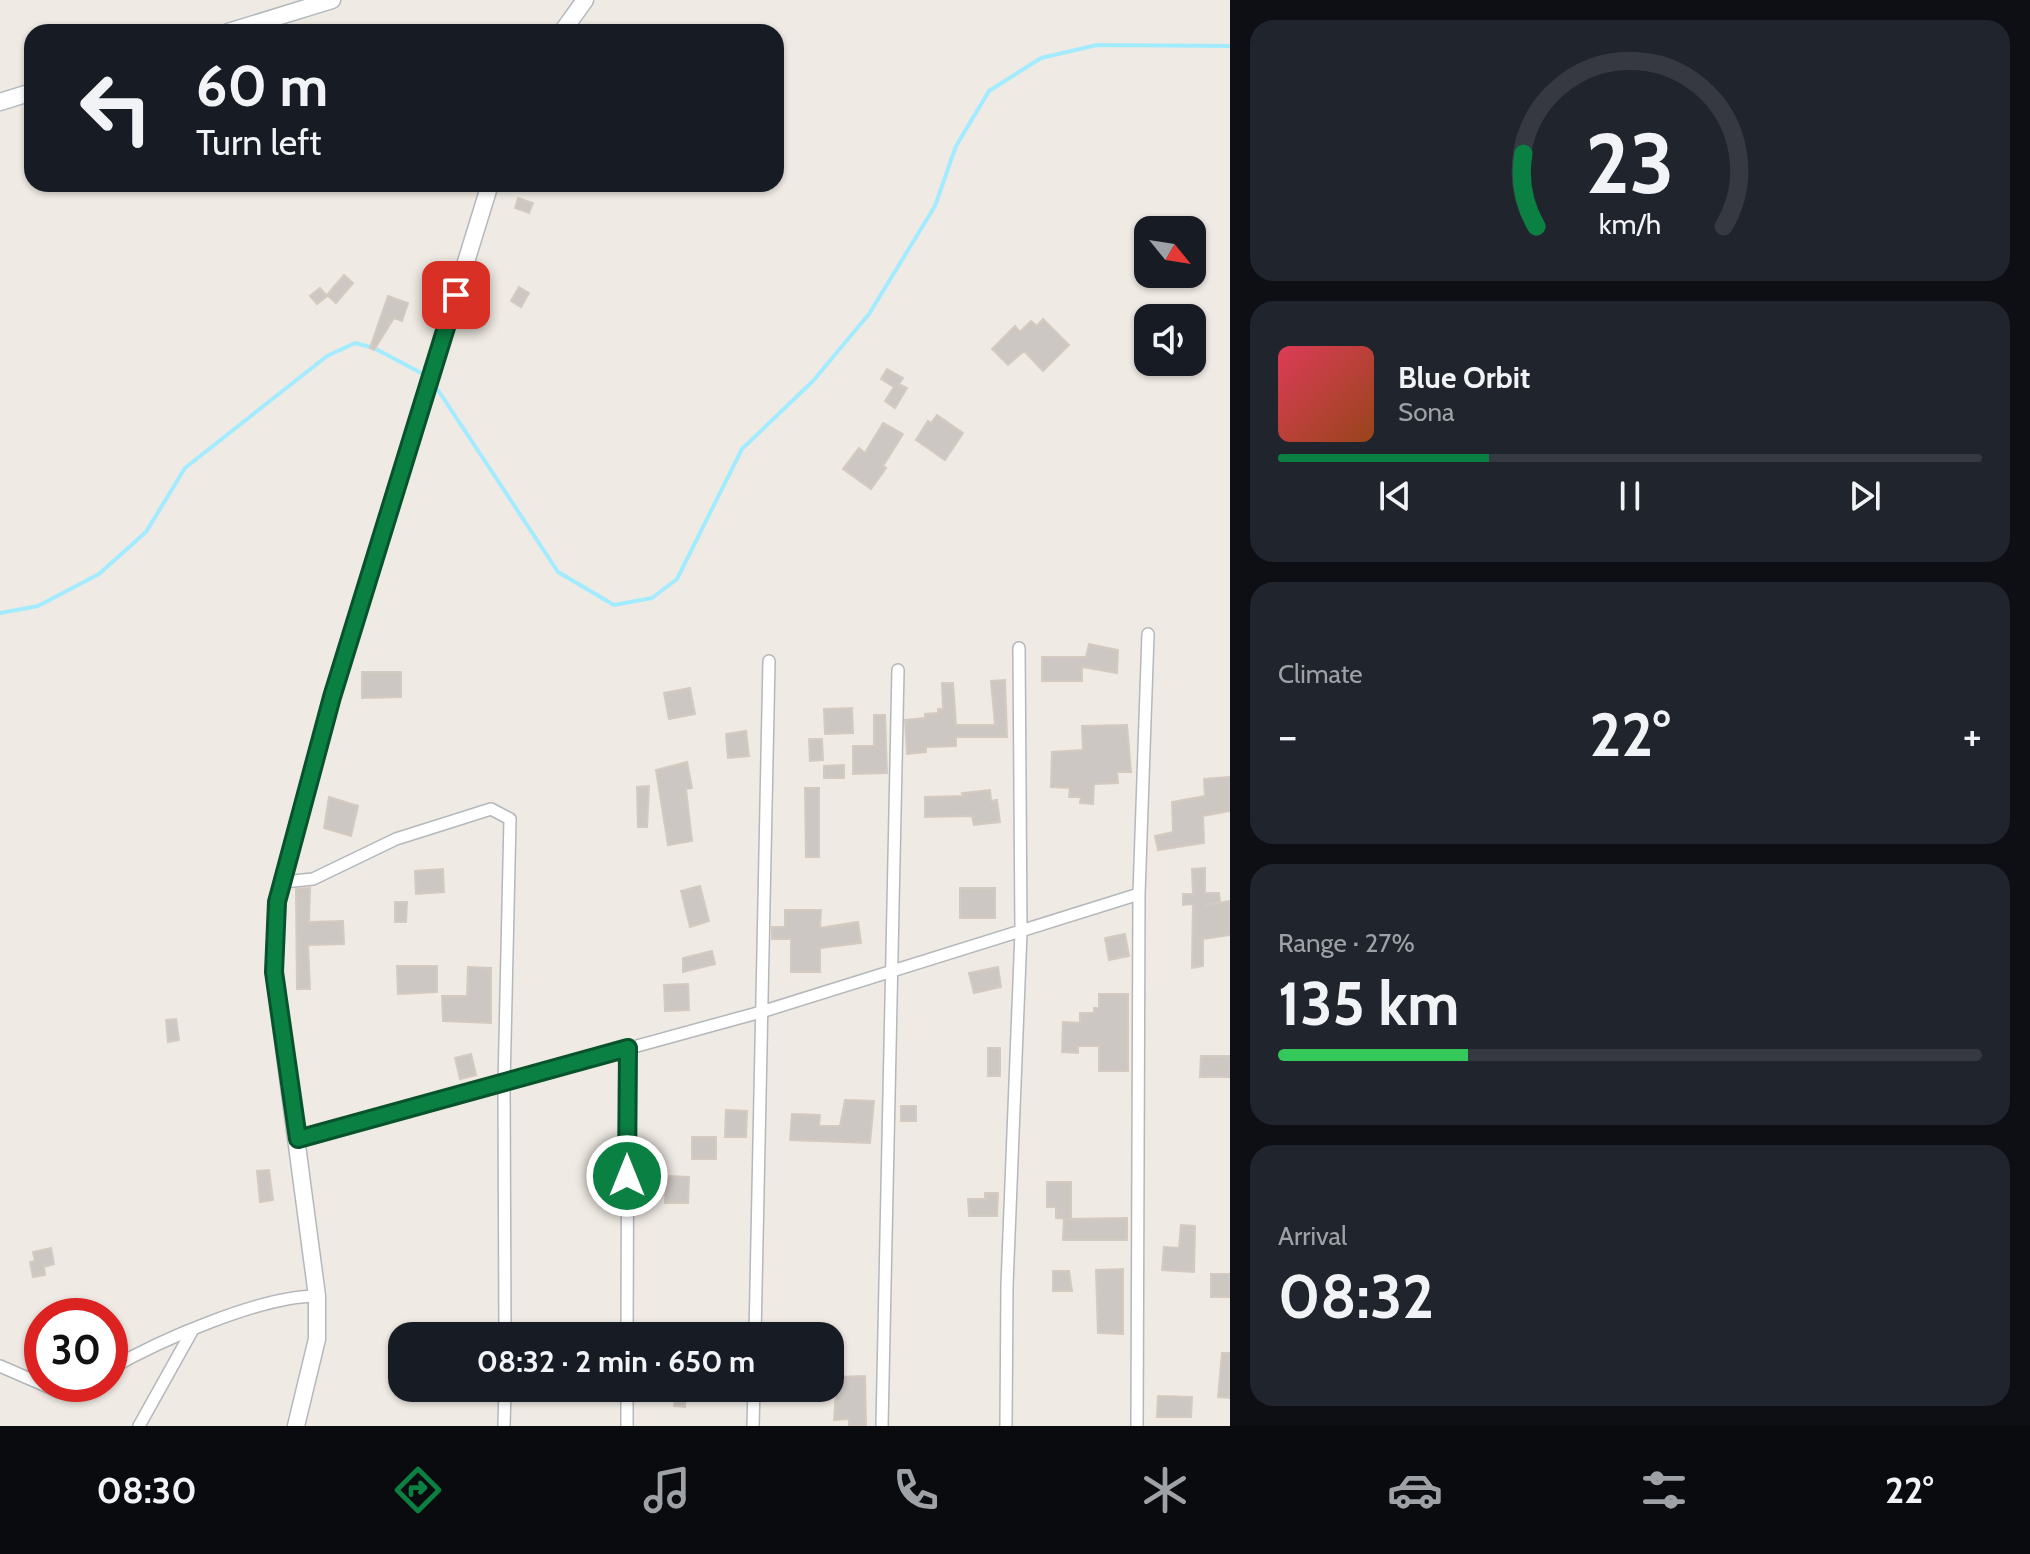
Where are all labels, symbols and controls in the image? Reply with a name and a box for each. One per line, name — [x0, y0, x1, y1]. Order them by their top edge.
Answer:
text: 60 m — [196, 52, 328, 120]
icon: left — [64, 56, 168, 160]
text: 23 — [1586, 112, 1674, 213]
text: Turn left — [196, 120, 321, 164]
text: km/h — [1599, 206, 1661, 241]
north arrow — [1134, 216, 1206, 288]
map controls — [1134, 216, 1206, 376]
pin — [422, 261, 490, 329]
icon: arrive — [434, 273, 478, 317]
button: sound — [1134, 304, 1206, 376]
text: Blue Orbit — [1398, 359, 1530, 396]
text: Sona — [1398, 396, 1455, 428]
icon: previous — [1373, 474, 1417, 518]
icon: pause — [1608, 474, 1652, 518]
icon: next — [1843, 474, 1887, 518]
text: Climate — [1278, 658, 1363, 690]
text: 22° — [1590, 698, 1670, 771]
text: − — [1278, 709, 1297, 762]
text: + — [1963, 709, 1982, 762]
text: Range · 27% — [1278, 927, 1415, 959]
text: 135 km — [1278, 967, 1459, 1040]
position arrow — [585, 1134, 669, 1218]
text: Arrival — [1278, 1220, 1347, 1252]
text: 08:32 — [1278, 1260, 1434, 1333]
speed limit sign: 30 — [24, 1298, 128, 1402]
text: 08:32 · 2 min · 650 m — [477, 1343, 755, 1380]
icon: directions — [390, 1462, 446, 1518]
icon: music — [639, 1462, 695, 1518]
icon: phone — [888, 1462, 944, 1518]
icon: climate — [1137, 1462, 1193, 1518]
icon: car — [1387, 1462, 1443, 1518]
icon: filters — [1636, 1462, 1692, 1518]
text: 08:30 — [97, 1468, 197, 1512]
text: 22° — [1885, 1468, 1933, 1512]

